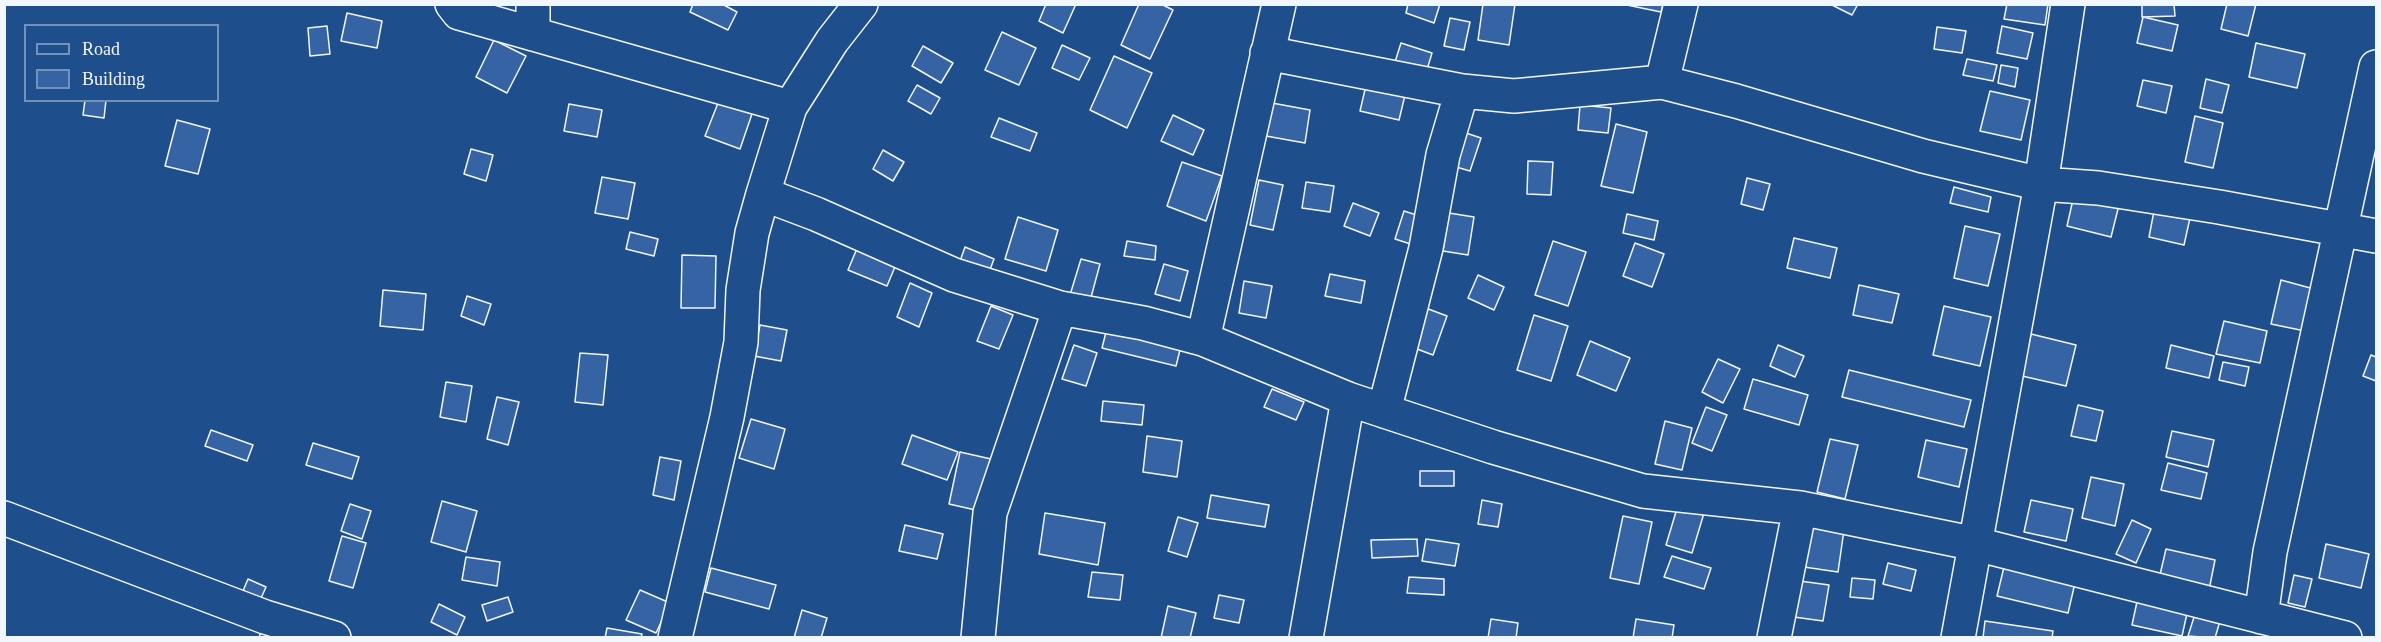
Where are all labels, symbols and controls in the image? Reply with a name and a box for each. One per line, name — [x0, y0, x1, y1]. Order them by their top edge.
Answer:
legend — [24, 24, 219, 102]
text: Road — [82, 39, 120, 59]
text: Building — [82, 69, 145, 89]

